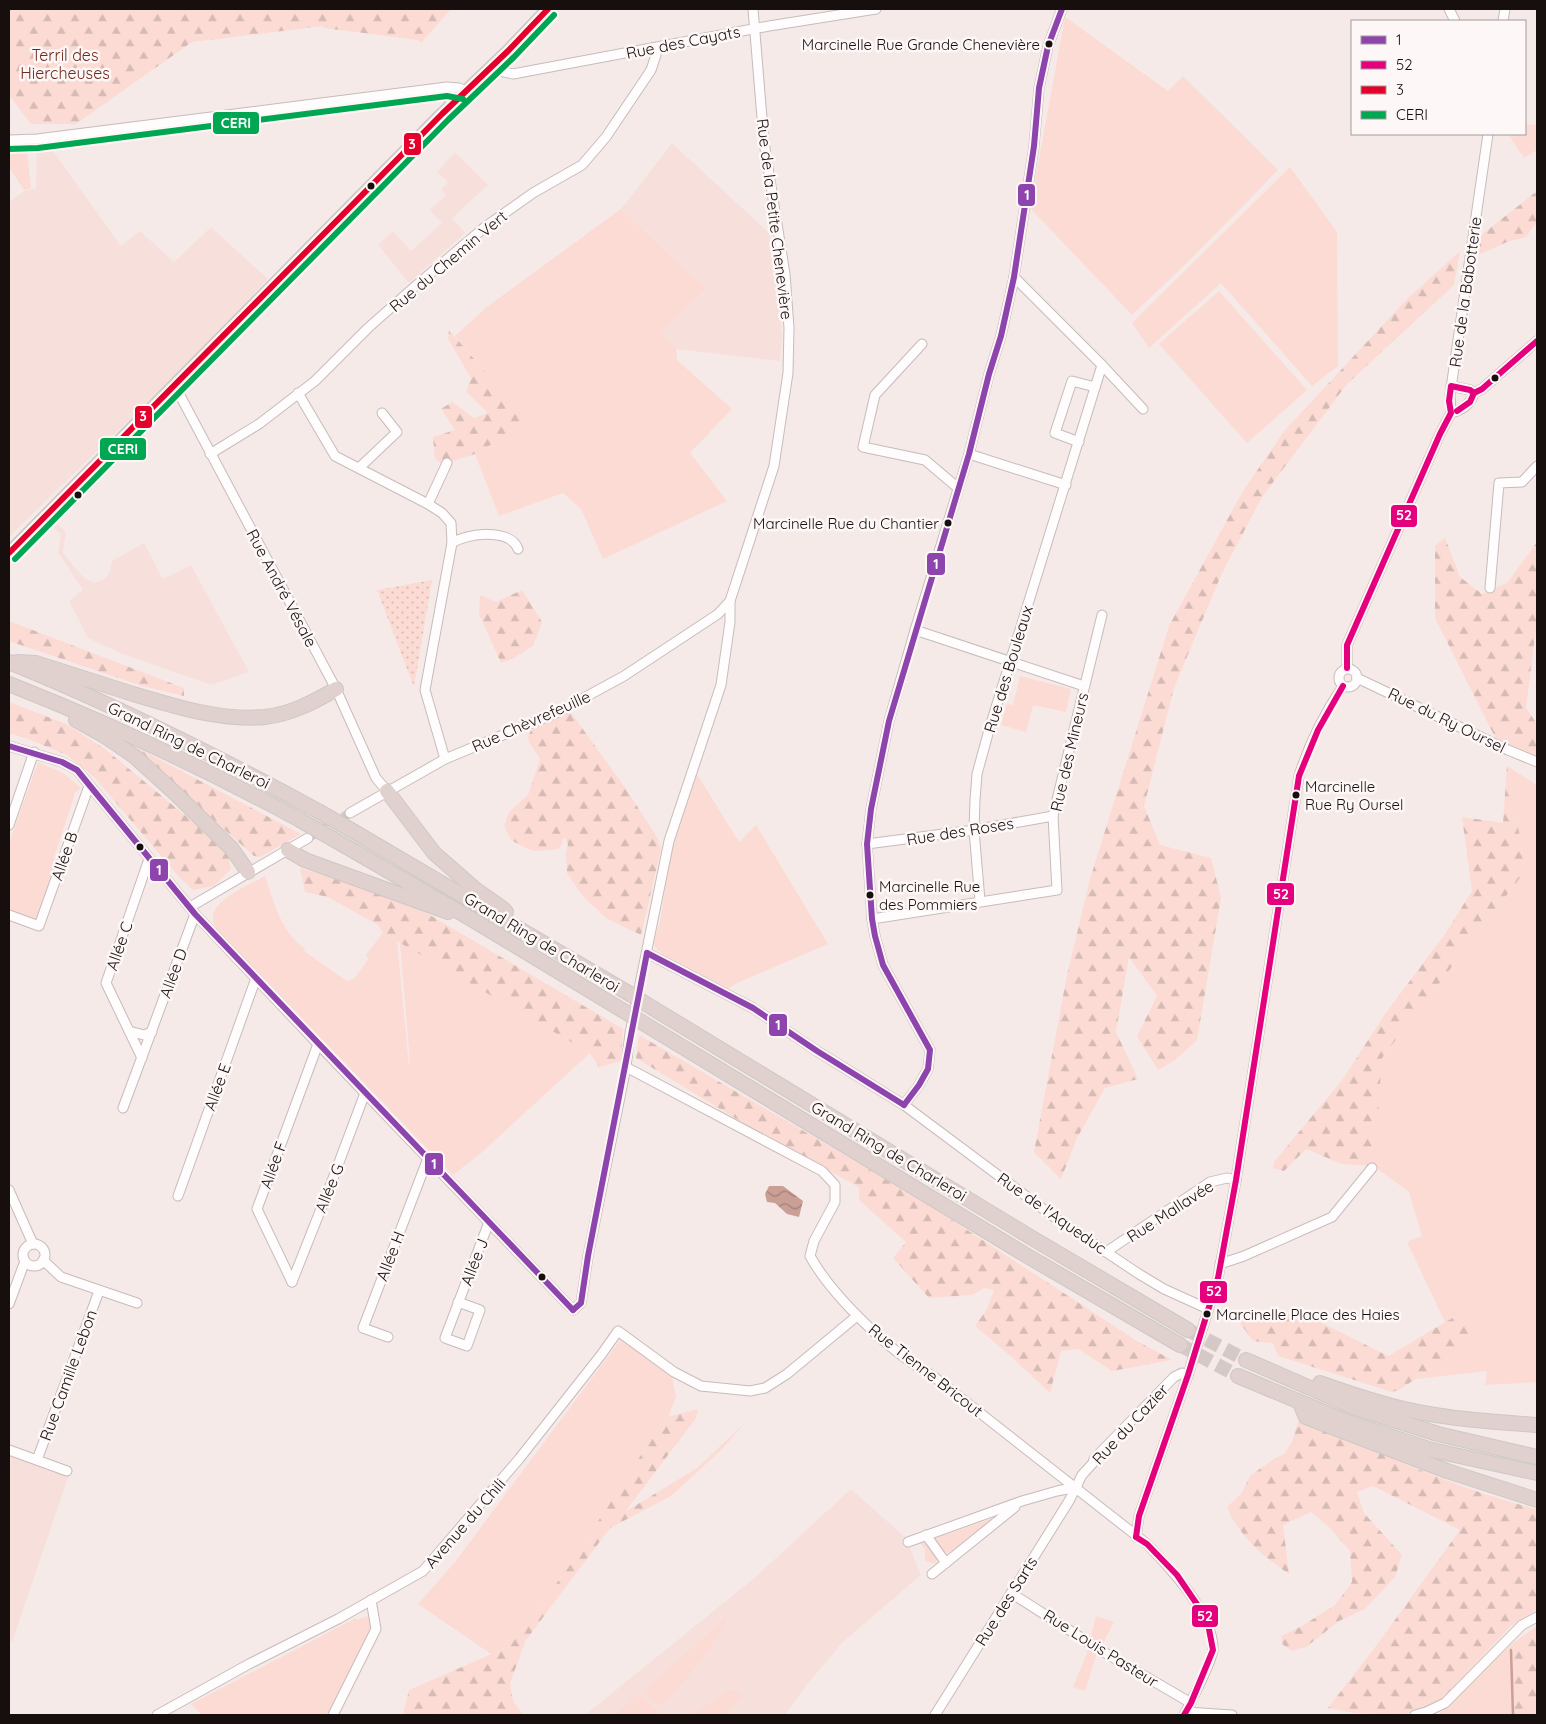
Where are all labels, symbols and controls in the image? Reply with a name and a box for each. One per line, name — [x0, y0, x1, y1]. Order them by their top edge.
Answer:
legend — [1351, 20, 1526, 135]
street label: Rue des Cayats — [624, 21, 742, 63]
text: 1 — [1396, 30, 1402, 49]
place label: Marcinelle Rue Grande Chenevière — [802, 35, 1040, 54]
marker: Marcinelle Rue Grande Chenevière — [1044, 39, 1054, 49]
park label: Terril des Hiercheuses — [20, 45, 110, 83]
text: 52 — [1396, 55, 1413, 74]
text: 3 — [1396, 80, 1404, 99]
text: CERI — [1396, 105, 1428, 124]
line badge: CERI — [212, 111, 260, 135]
text: CERI — [221, 114, 251, 132]
street label: Rue de la Petite Chenevière — [753, 117, 797, 321]
line badge: 3 — [403, 132, 422, 156]
text: 3 — [408, 135, 416, 153]
unlabelled marker — [366, 181, 376, 191]
line badge: 1 — [1017, 183, 1036, 207]
text: 1 — [1024, 186, 1030, 204]
street label: Rue du Chemin Vert — [385, 206, 511, 316]
street label: Rue de la Babotterie — [1445, 215, 1485, 369]
unlabelled marker — [1490, 373, 1500, 383]
line badge: 3 — [134, 405, 153, 429]
text: 3 — [139, 407, 147, 425]
line badge: CERI — [99, 437, 147, 461]
text: CERI — [108, 440, 138, 458]
unlabelled marker — [73, 490, 83, 500]
line badge: 52 — [1390, 504, 1418, 528]
text: 52 — [1396, 506, 1412, 524]
place label: Marcinelle Rue du Chantier — [753, 514, 939, 533]
marker: Marcinelle Rue du Chantier — [943, 518, 953, 528]
street label: Rue André Vésale — [242, 526, 322, 650]
line badge: 1 — [926, 552, 946, 576]
text: 1 — [933, 555, 939, 573]
street label: Rue des Bouleaux — [979, 603, 1037, 735]
street label: Rue du Ry Oursel — [1385, 683, 1509, 757]
street label: Rue Chèvrefeuille — [469, 686, 593, 756]
street label: Rue des Mineurs — [1046, 691, 1092, 813]
street label: Grand Ring de Charleroi — [105, 697, 273, 793]
place label: Marcinelle Rue Ry Oursel — [1305, 777, 1403, 814]
marker: Marcinelle Rue Ry Oursel — [1291, 790, 1301, 800]
street label: Rue des Roses — [905, 813, 1015, 849]
street label: Allée B — [46, 829, 82, 883]
unlabelled marker — [135, 842, 145, 852]
line badge: 1 — [149, 858, 169, 882]
text: 1 — [156, 861, 162, 879]
place label: Marcinelle Rue des Pommiers — [879, 877, 980, 914]
line badge: 52 — [1266, 882, 1295, 906]
text: 52 — [1273, 885, 1289, 903]
street label: Grand Ring de Charleroi — [461, 888, 623, 996]
marker: Marcinelle Rue des Pommiers — [865, 890, 875, 900]
street label: Allée C — [101, 919, 137, 973]
street label: Allée D — [155, 945, 191, 1001]
line badge: 1 — [768, 1013, 788, 1037]
text: 1 — [775, 1016, 781, 1034]
street label: Allée E — [199, 1061, 235, 1113]
street label: Grand Ring de Charleroi — [808, 1097, 970, 1205]
street label: Allée F — [255, 1139, 291, 1191]
line badge: 1 — [424, 1152, 444, 1176]
text: 1 — [431, 1155, 437, 1173]
street label: Allée G — [310, 1161, 348, 1215]
street label: Rue de l'Aqueduc — [994, 1168, 1110, 1258]
street label: Rue Mallavée — [1123, 1176, 1217, 1246]
street label: Allée H — [371, 1228, 409, 1284]
street label: Allée J — [456, 1235, 492, 1289]
unlabelled marker — [537, 1272, 547, 1282]
line badge: 52 — [1199, 1280, 1228, 1304]
text: 52 — [1206, 1282, 1222, 1300]
place label: Marcinelle Place des Haies — [1216, 1305, 1400, 1324]
street label: Rue Camille Lebon — [35, 1307, 101, 1443]
marker: Marcinelle Place des Haies — [1202, 1309, 1212, 1319]
street label: Rue Tienne Bricout — [865, 1319, 987, 1421]
street label: Rue du Cazier — [1088, 1380, 1172, 1468]
street label: Avenue du Chili — [421, 1474, 509, 1572]
street label: Rue des Sarts — [971, 1553, 1041, 1649]
line badge: 52 — [1191, 1604, 1219, 1628]
street label: Rue Louis Pasteur — [1040, 1605, 1162, 1691]
text: 52 — [1197, 1607, 1213, 1625]

